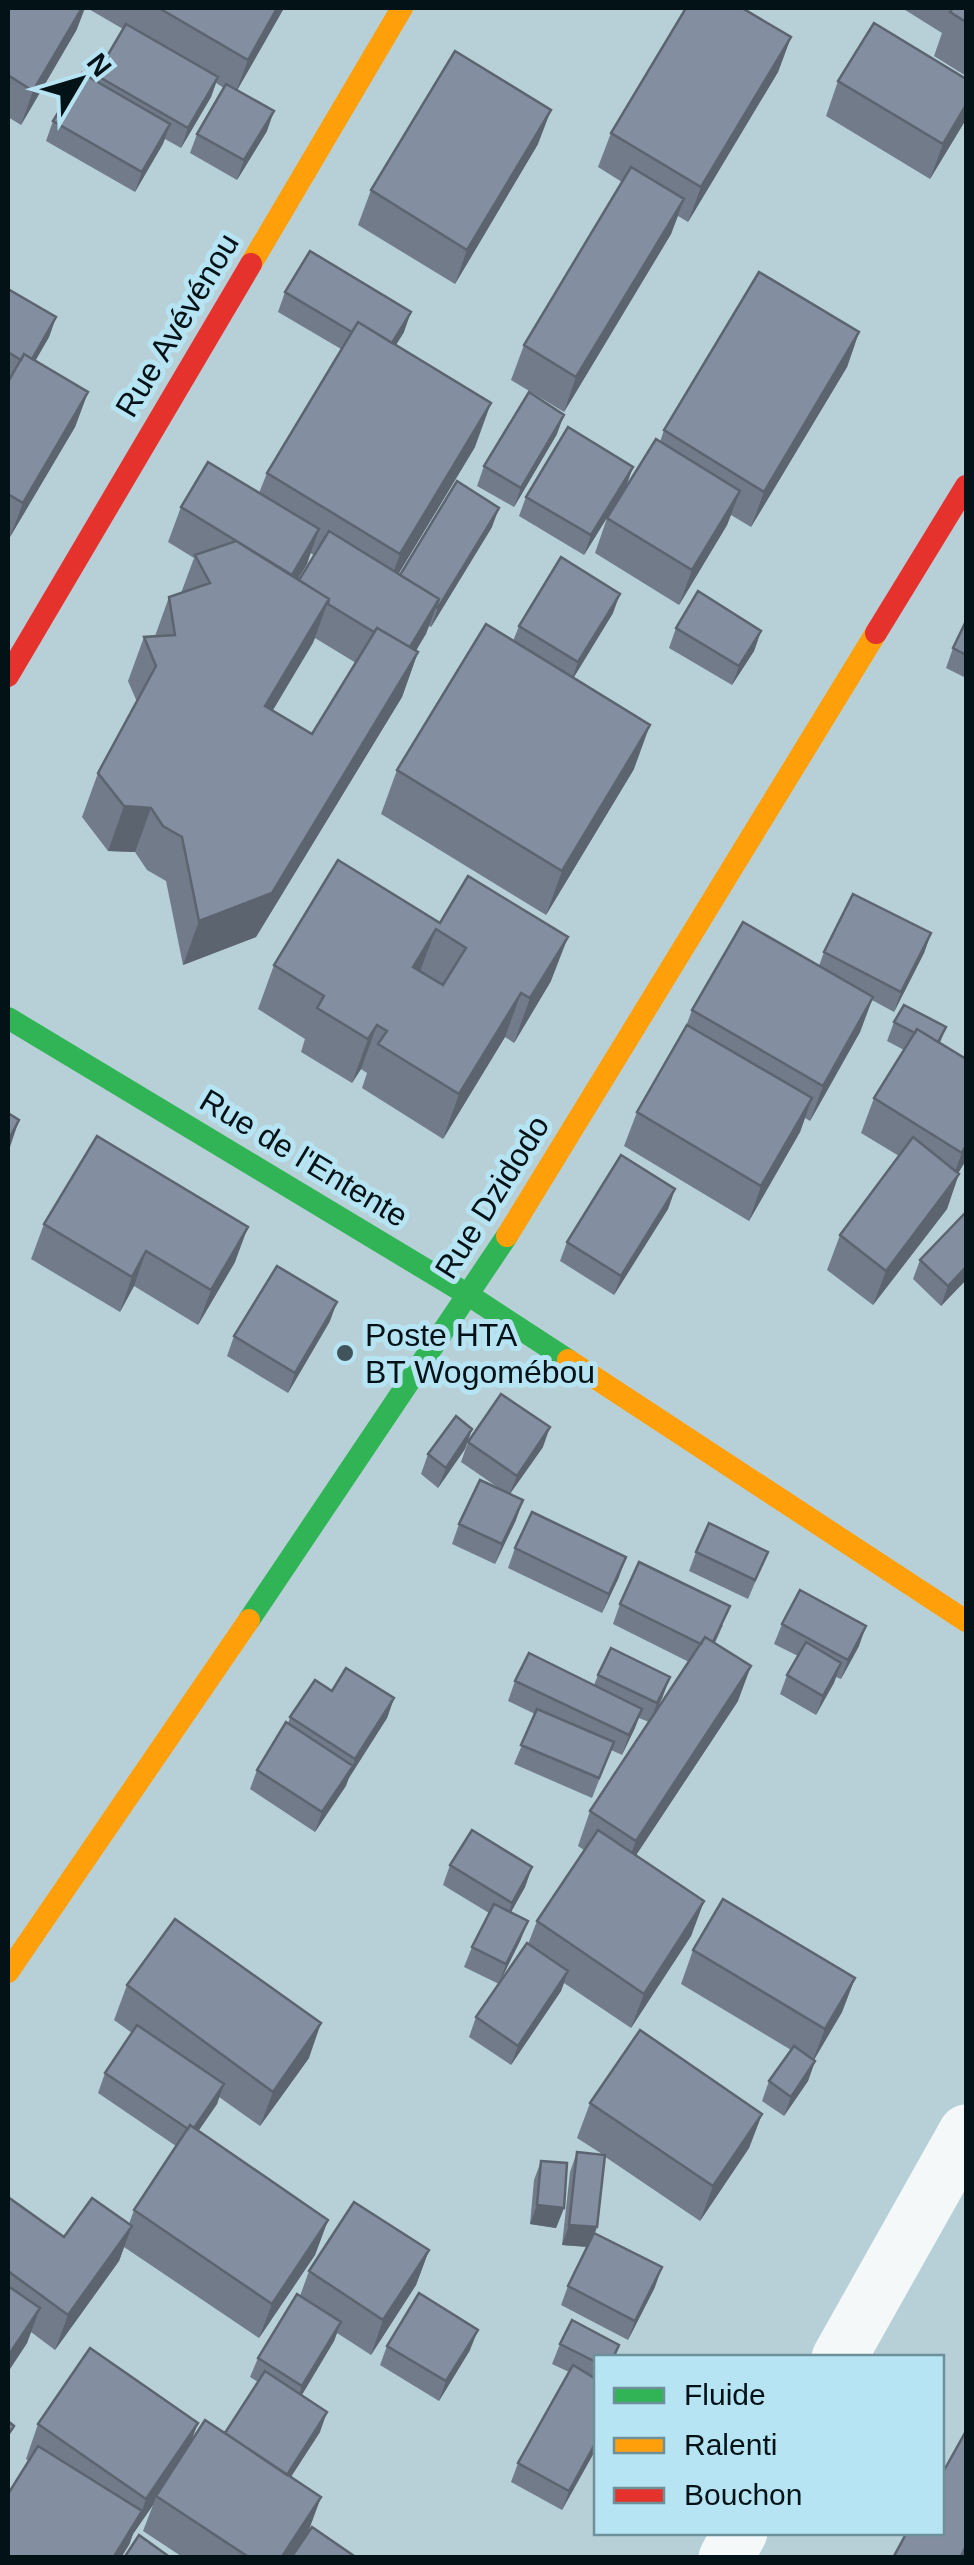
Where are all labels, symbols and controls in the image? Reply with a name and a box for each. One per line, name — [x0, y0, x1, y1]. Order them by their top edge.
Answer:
north arrow — [30, 30, 130, 130]
text: N — [81, 47, 118, 82]
street label: Rue Avévénou — [108, 227, 246, 423]
street label: Rue de l'Entente — [194, 1082, 414, 1234]
street label: Rue Dzidodo — [428, 1109, 556, 1285]
place label: Poste HTA BT Wogomébou — [365, 1317, 595, 1390]
marker: Poste HTA BT Wogomébou — [334, 1342, 356, 1364]
legend — [594, 2355, 944, 2535]
text: Fluide — [684, 2378, 766, 2411]
text: Ralenti — [684, 2428, 777, 2461]
text: Bouchon — [684, 2478, 802, 2511]

